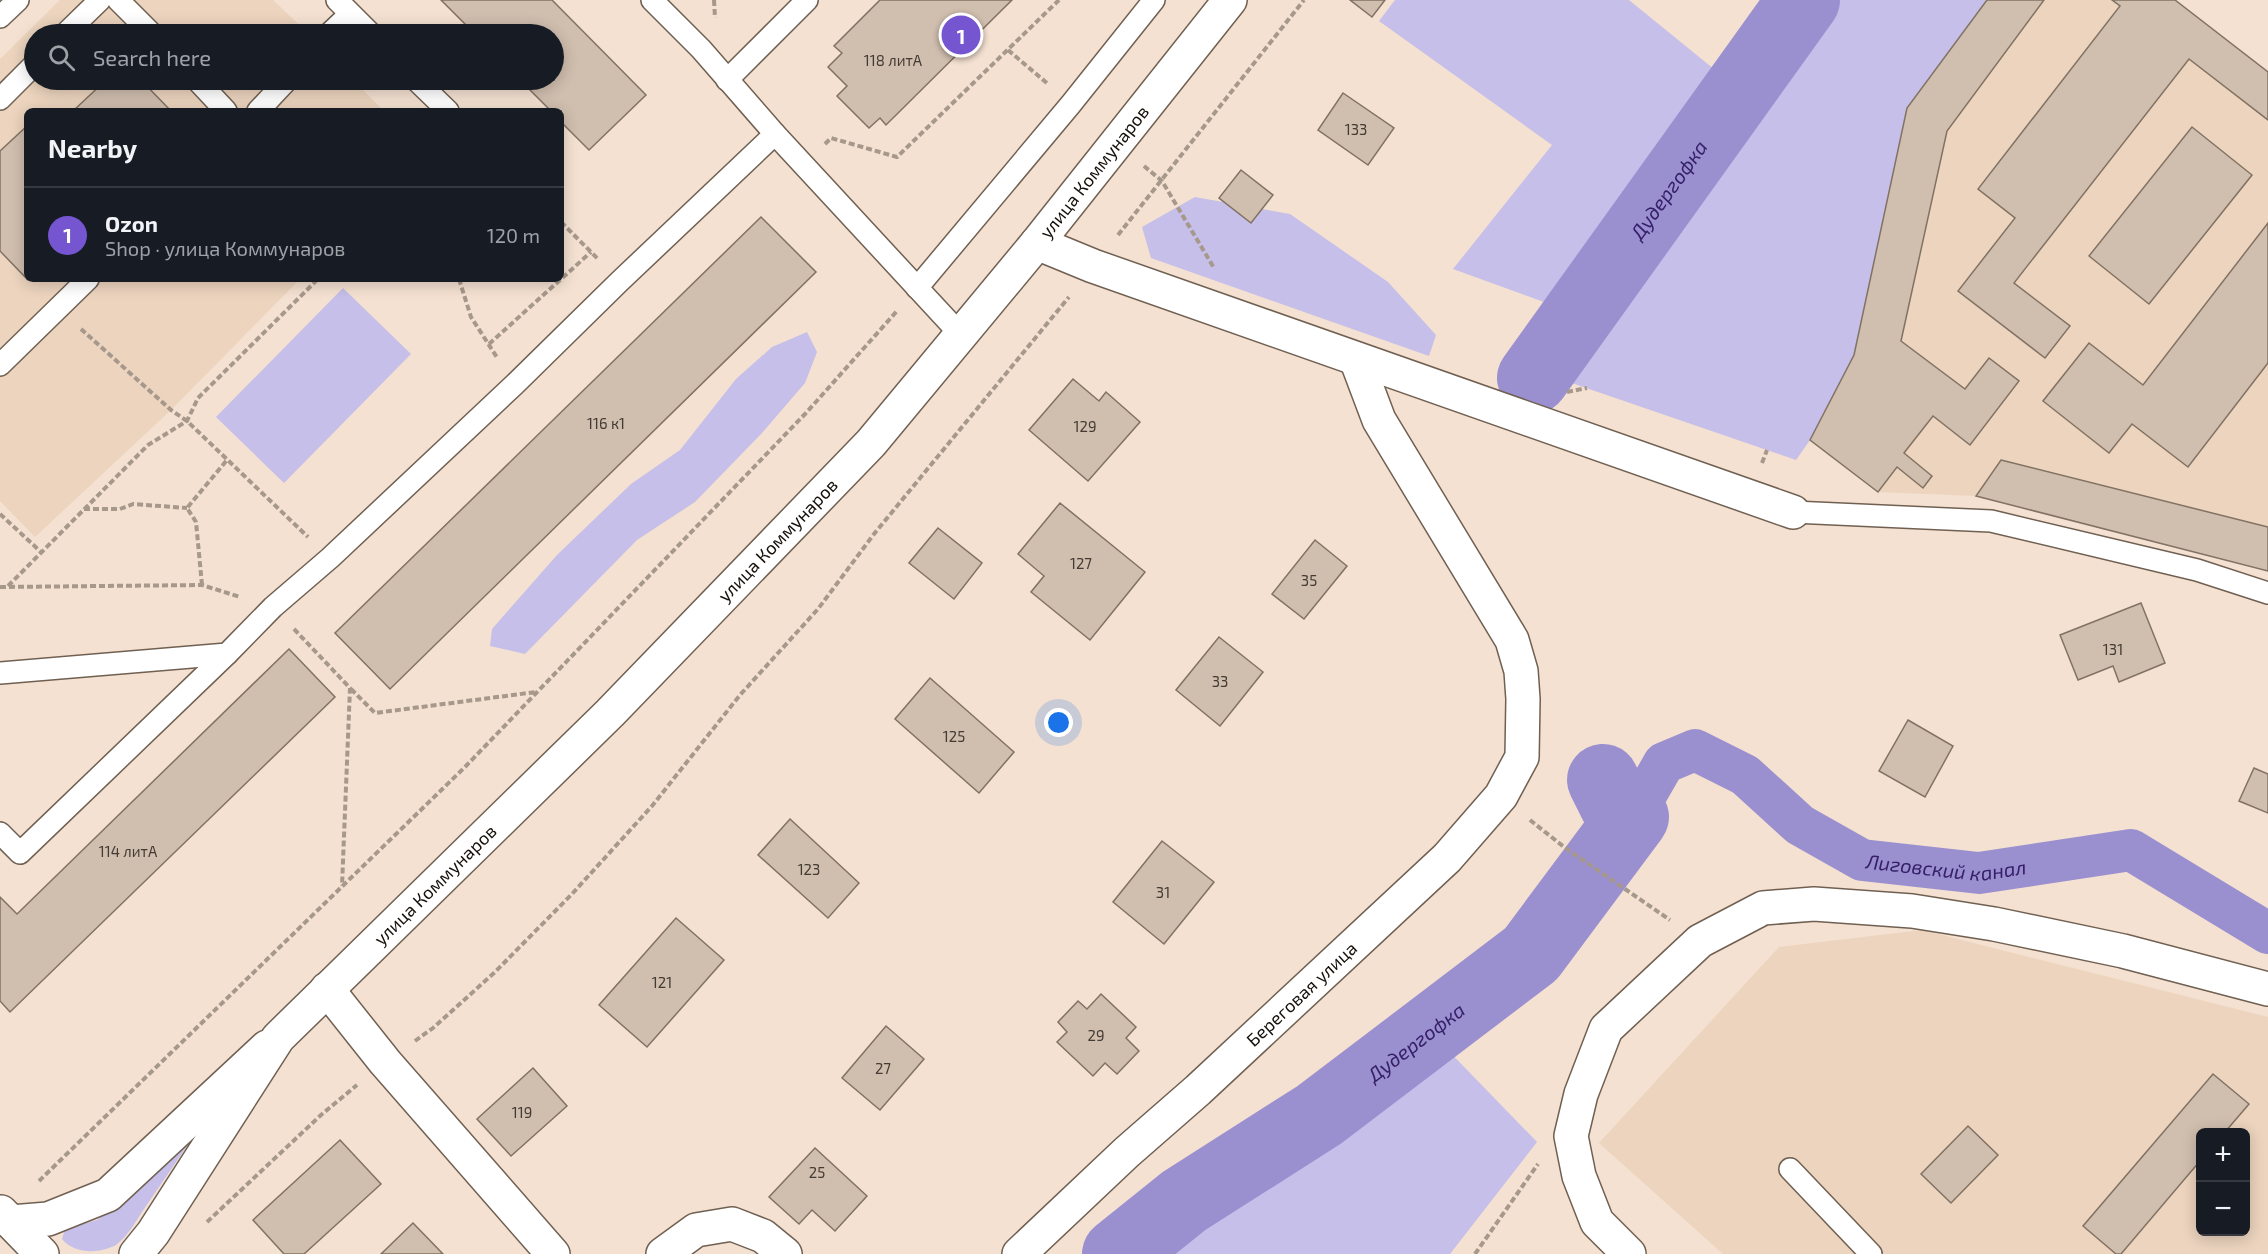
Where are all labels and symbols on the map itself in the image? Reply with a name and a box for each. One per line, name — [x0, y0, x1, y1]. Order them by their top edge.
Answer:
pin: 1 — [942, 12, 980, 57]
house number: 118 литА — [864, 51, 923, 69]
street label: улица Коммунаров — [1034, 101, 1153, 242]
house number: 133 — [1345, 120, 1367, 138]
water label: Дудергофка — [1624, 135, 1712, 244]
house number: 116 к1 — [587, 414, 625, 432]
house number: 129 — [1074, 417, 1096, 435]
street label: улица Коммунаров — [713, 474, 842, 606]
house number: 127 — [1070, 554, 1092, 572]
house number: 35 — [1301, 571, 1317, 589]
house number: 131 — [2103, 640, 2123, 658]
house number: 33 — [1212, 672, 1228, 690]
your location — [1044, 708, 1073, 737]
house number: 125 — [943, 727, 965, 745]
street label: улица Коммунаров — [369, 820, 501, 949]
house number: 114 литА — [99, 842, 158, 860]
water label: Лиговский канал — [1864, 848, 2028, 885]
house number: 123 — [798, 860, 820, 878]
house number: 31 — [1156, 883, 1170, 901]
street label: Береговая улица — [1241, 937, 1361, 1051]
house number: 121 — [652, 973, 672, 991]
water label: Дудергофка — [1361, 997, 1469, 1087]
house number: 29 — [1087, 1026, 1105, 1044]
house number: 27 — [875, 1059, 891, 1077]
house number: 119 — [512, 1103, 532, 1121]
house number: 25 — [809, 1163, 825, 1181]

